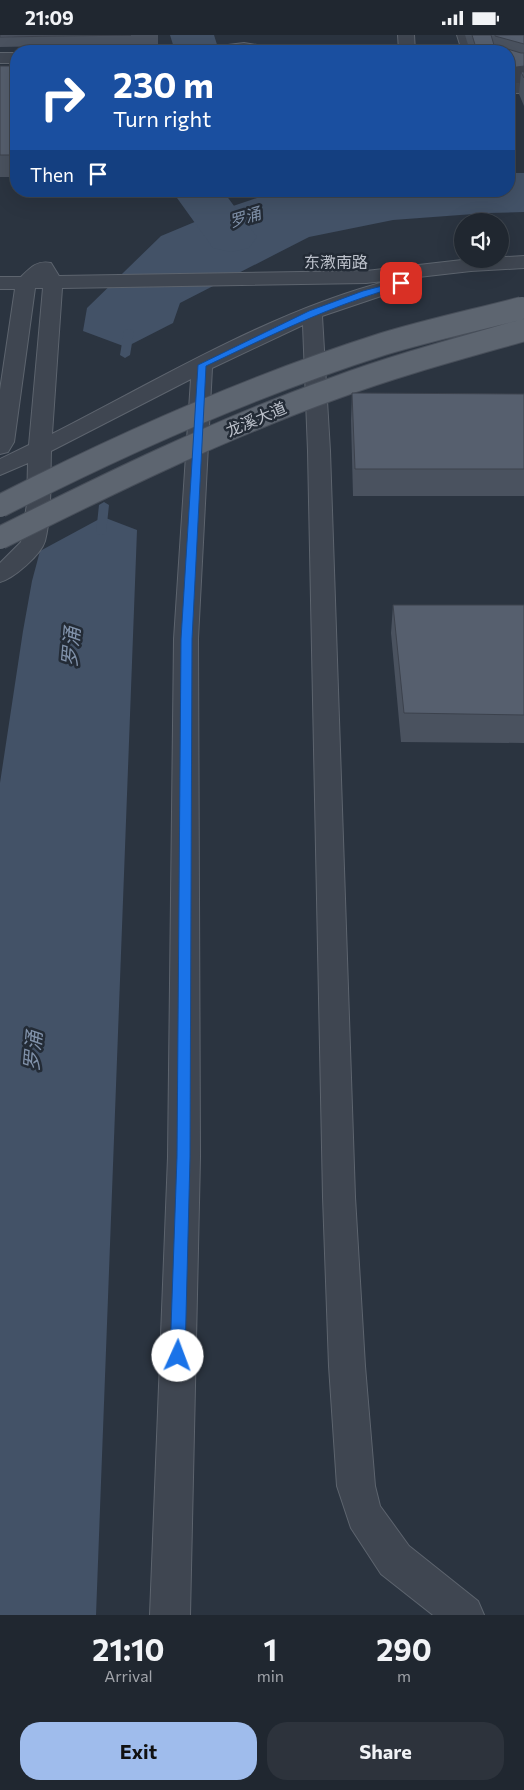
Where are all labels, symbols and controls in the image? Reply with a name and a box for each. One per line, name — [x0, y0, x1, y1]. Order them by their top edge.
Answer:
text: 21:09 — [25, 6, 74, 29]
text: 230 m — [113, 62, 214, 105]
icon: right — [30, 65, 95, 130]
text: Turn right — [113, 105, 211, 132]
icon: arrive — [84, 160, 112, 188]
text: Then — [30, 163, 74, 186]
water label: 罗涌 — [227, 202, 265, 230]
map controls — [454, 213, 509, 268]
button: sound — [454, 213, 509, 268]
street label: 东漖南路 — [304, 252, 368, 271]
pin — [380, 262, 422, 304]
icon: arrive — [387, 269, 415, 297]
street label: 龙溪大道 — [223, 397, 289, 440]
water label: 罗涌 — [56, 624, 84, 668]
water label: 罗涌 — [18, 1028, 46, 1072]
position arrow — [151, 1329, 203, 1381]
text: 21:10 — [92, 1630, 164, 1667]
text: 1 — [264, 1630, 277, 1667]
text: 290 — [376, 1630, 432, 1667]
text: Arrival — [104, 1666, 153, 1685]
text: min — [257, 1666, 284, 1685]
text: m — [397, 1666, 411, 1685]
button: Exit — [20, 1722, 257, 1780]
button: Share — [267, 1722, 504, 1780]

